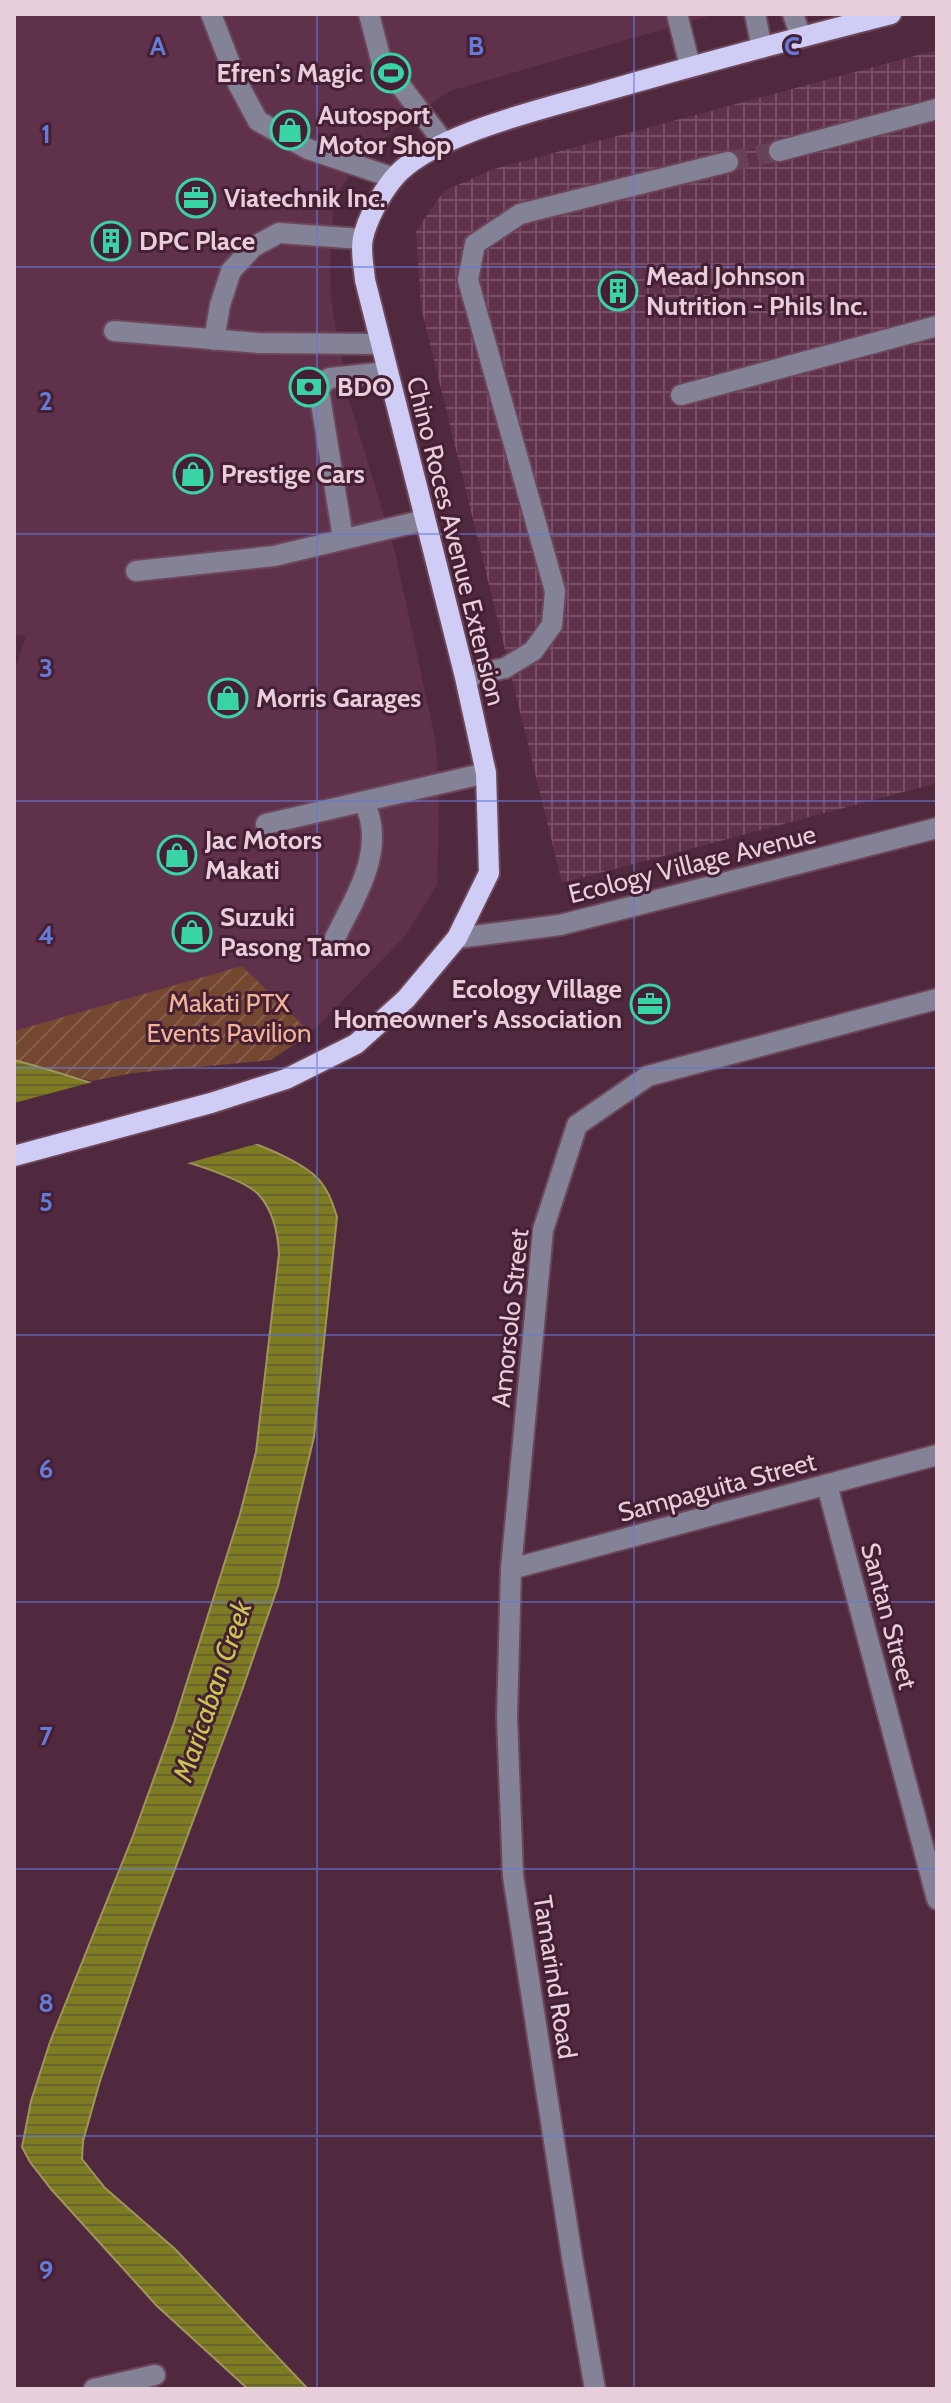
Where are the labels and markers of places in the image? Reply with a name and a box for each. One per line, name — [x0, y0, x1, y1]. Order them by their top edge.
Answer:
sports icon: Efren's Magic — [370, 52, 412, 94]
place label: Efren's Magic — [216, 57, 363, 89]
place label: Autosport Motor Shop — [318, 99, 451, 161]
shop icon: Autosport Motor Shop — [269, 109, 311, 151]
office icon: Viatechnik Inc. — [175, 177, 217, 219]
place label: Viatechnik Inc. — [224, 182, 386, 214]
building icon: DPC Place — [90, 220, 132, 262]
place label: DPC Place — [139, 225, 255, 257]
place label: Mead Johnson Nutrition - Phils Inc. — [646, 260, 868, 322]
building icon: Mead Johnson Nutrition - Phils Inc. — [597, 270, 639, 312]
bank icon: BDO — [288, 366, 330, 408]
place label: BDO — [337, 371, 392, 403]
shop icon: Prestige Cars — [172, 453, 214, 495]
place label: Prestige Cars — [221, 458, 365, 490]
shop icon: Morris Garages — [207, 677, 249, 719]
place label: Morris Garages — [256, 682, 421, 714]
place label: Jac Motors Makati — [204, 824, 322, 886]
shop icon: Jac Motors Makati — [156, 834, 198, 876]
place label: Suzuki Pasong Tamo — [220, 901, 371, 963]
shop icon: Suzuki Pasong Tamo — [171, 911, 213, 953]
place label: Ecology Village Homeowner's Association — [333, 973, 622, 1035]
office icon: Ecology Village Homeowner's Association — [629, 983, 671, 1025]

